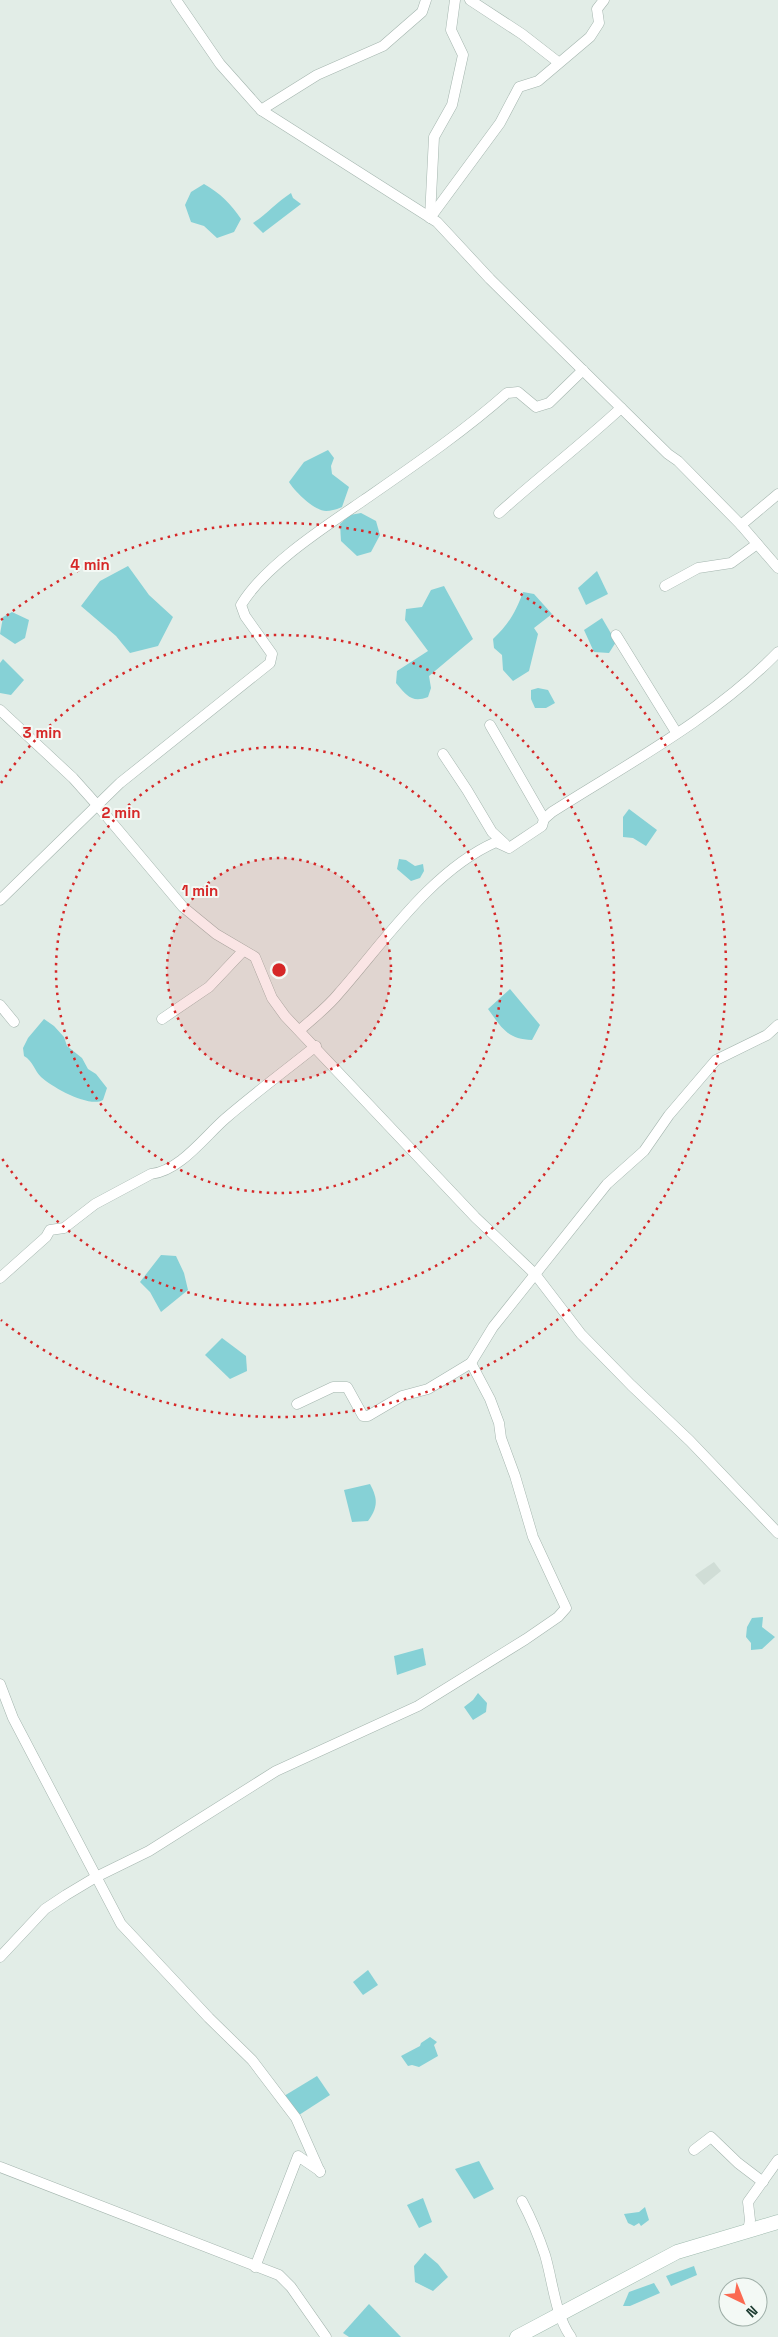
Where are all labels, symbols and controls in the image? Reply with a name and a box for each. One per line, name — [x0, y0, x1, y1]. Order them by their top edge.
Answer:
text: 4 min — [70, 555, 110, 574]
text: 3 min — [23, 723, 61, 742]
text: 2 min — [102, 803, 140, 822]
text: 1 min — [182, 881, 218, 900]
centre of rings — [270, 961, 288, 979]
north arrow — [718, 2277, 768, 2327]
text: N — [742, 2302, 761, 2321]

